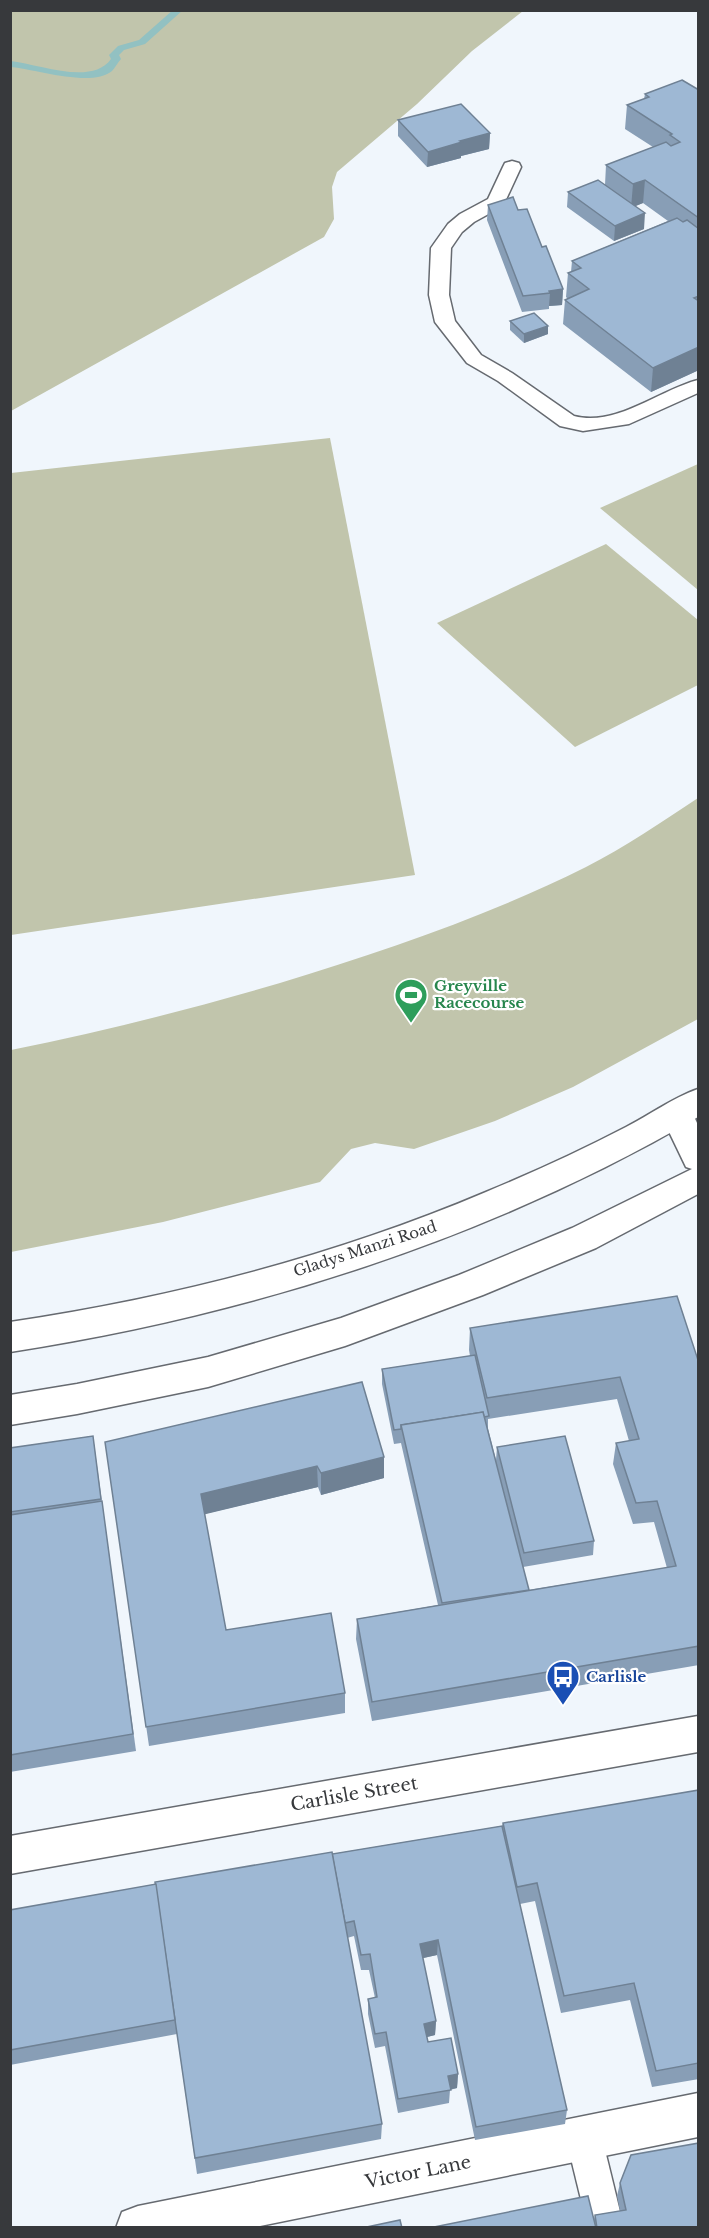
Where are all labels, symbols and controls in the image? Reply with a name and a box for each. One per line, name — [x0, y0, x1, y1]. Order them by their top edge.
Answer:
place label: Greyville Racecourse — [434, 976, 525, 1012]
sports icon: Greyville Racecourse — [393, 977, 429, 1024]
street label: Gladys Manzi Road — [291, 1216, 439, 1281]
bus stop icon: Carlisle — [545, 1659, 581, 1706]
place label: Carlisle — [586, 1667, 646, 1686]
street label: Carlisle Street — [289, 1772, 419, 1816]
street label: Victor Lane — [362, 2151, 473, 2193]

